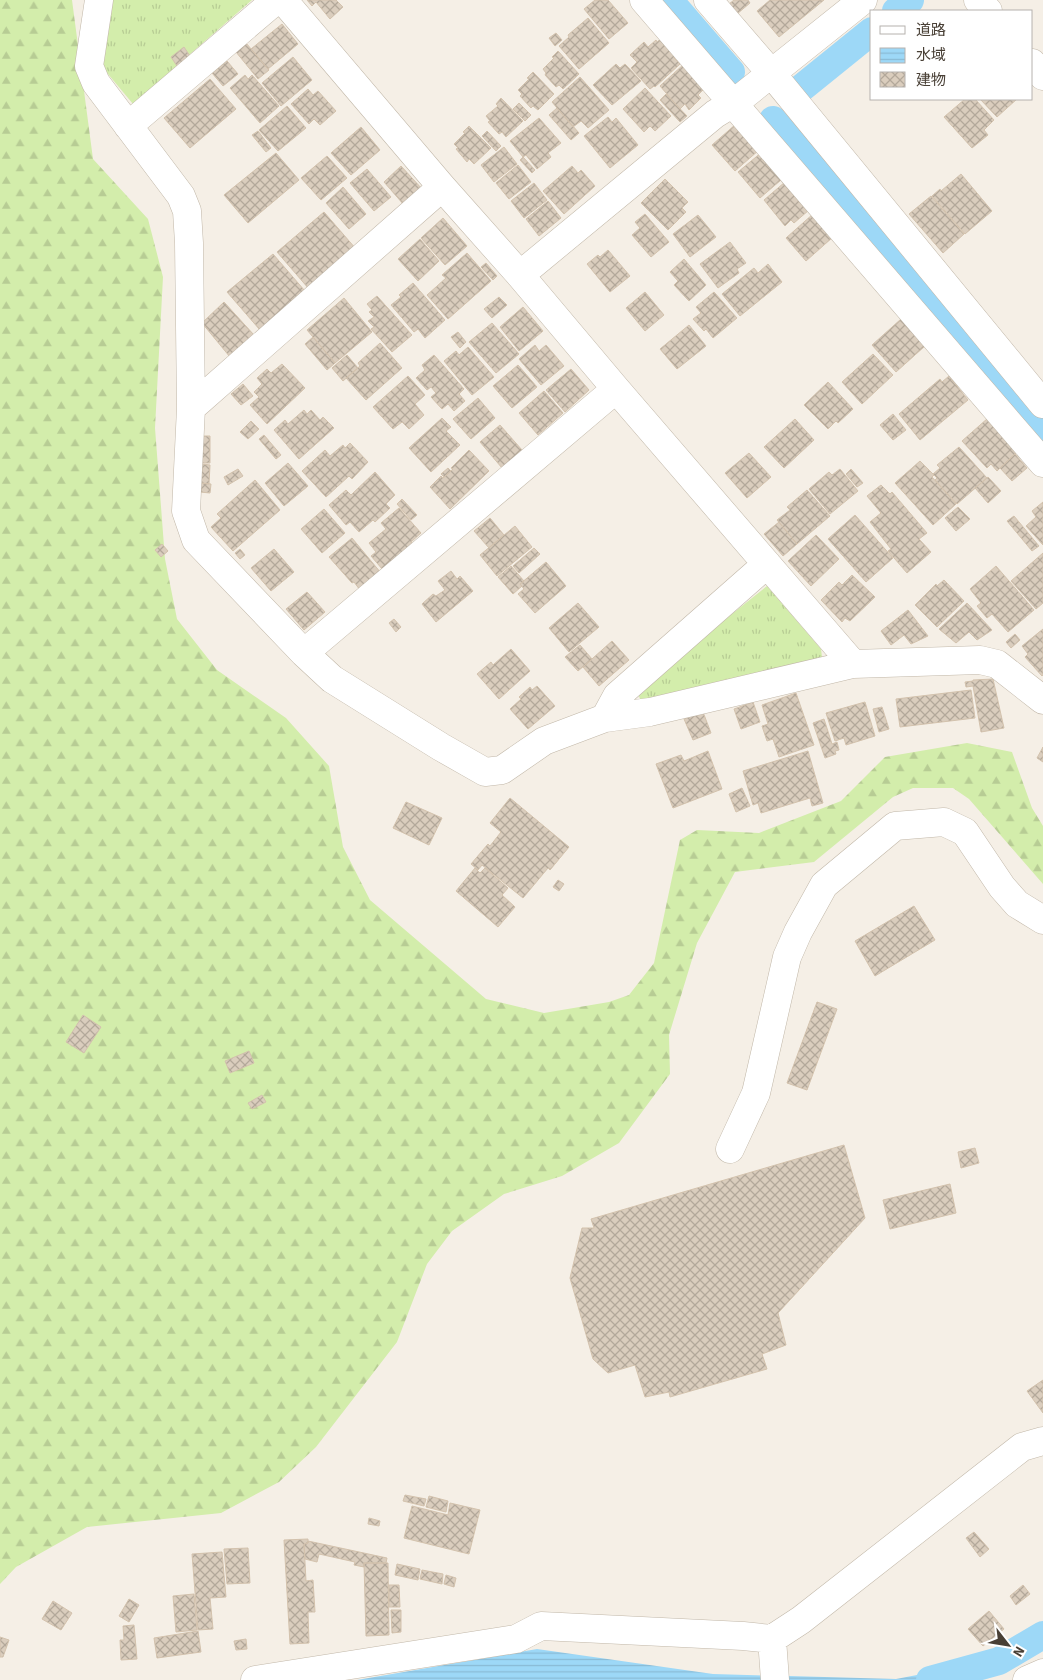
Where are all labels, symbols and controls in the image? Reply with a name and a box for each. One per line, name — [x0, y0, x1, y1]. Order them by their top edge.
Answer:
legend — [870, 10, 1033, 100]
text: 道路 — [916, 20, 946, 41]
text: 水域 — [916, 45, 946, 66]
text: 建物 — [916, 70, 946, 91]
north arrow — [983, 1620, 1033, 1670]
text: N — [1007, 1642, 1029, 1660]

